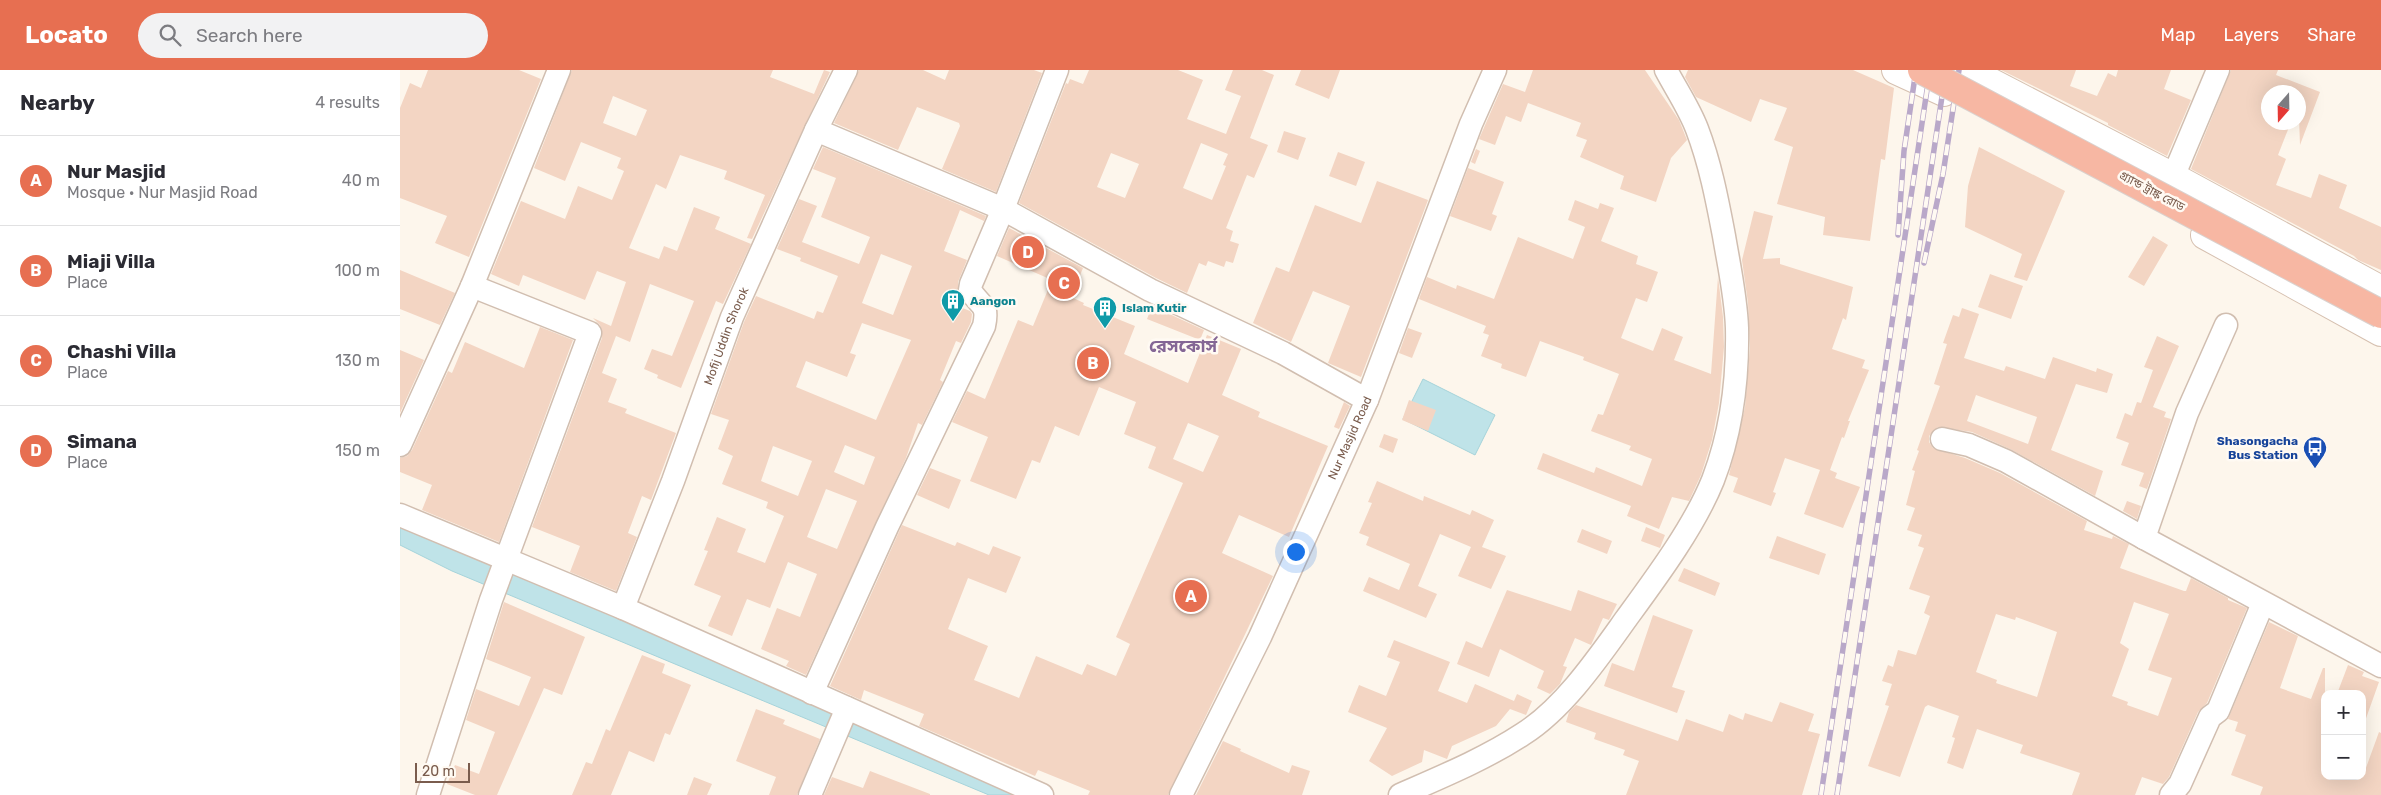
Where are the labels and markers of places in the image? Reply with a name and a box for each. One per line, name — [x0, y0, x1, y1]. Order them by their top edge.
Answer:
pin: D — [1012, 233, 1044, 271]
pin: C — [1048, 264, 1080, 302]
building icon: Aangon — [940, 288, 966, 322]
place label: Aangon — [970, 294, 1016, 308]
building icon: Islam Kutir — [1092, 295, 1118, 329]
place label: Islam Kutir — [1122, 301, 1187, 315]
pin: B — [1077, 344, 1109, 382]
place label: Shasongacha Bus Station — [2217, 434, 2298, 462]
bus stop icon: Shasongacha Bus Station — [2302, 435, 2328, 469]
pin: A — [1175, 577, 1207, 615]

